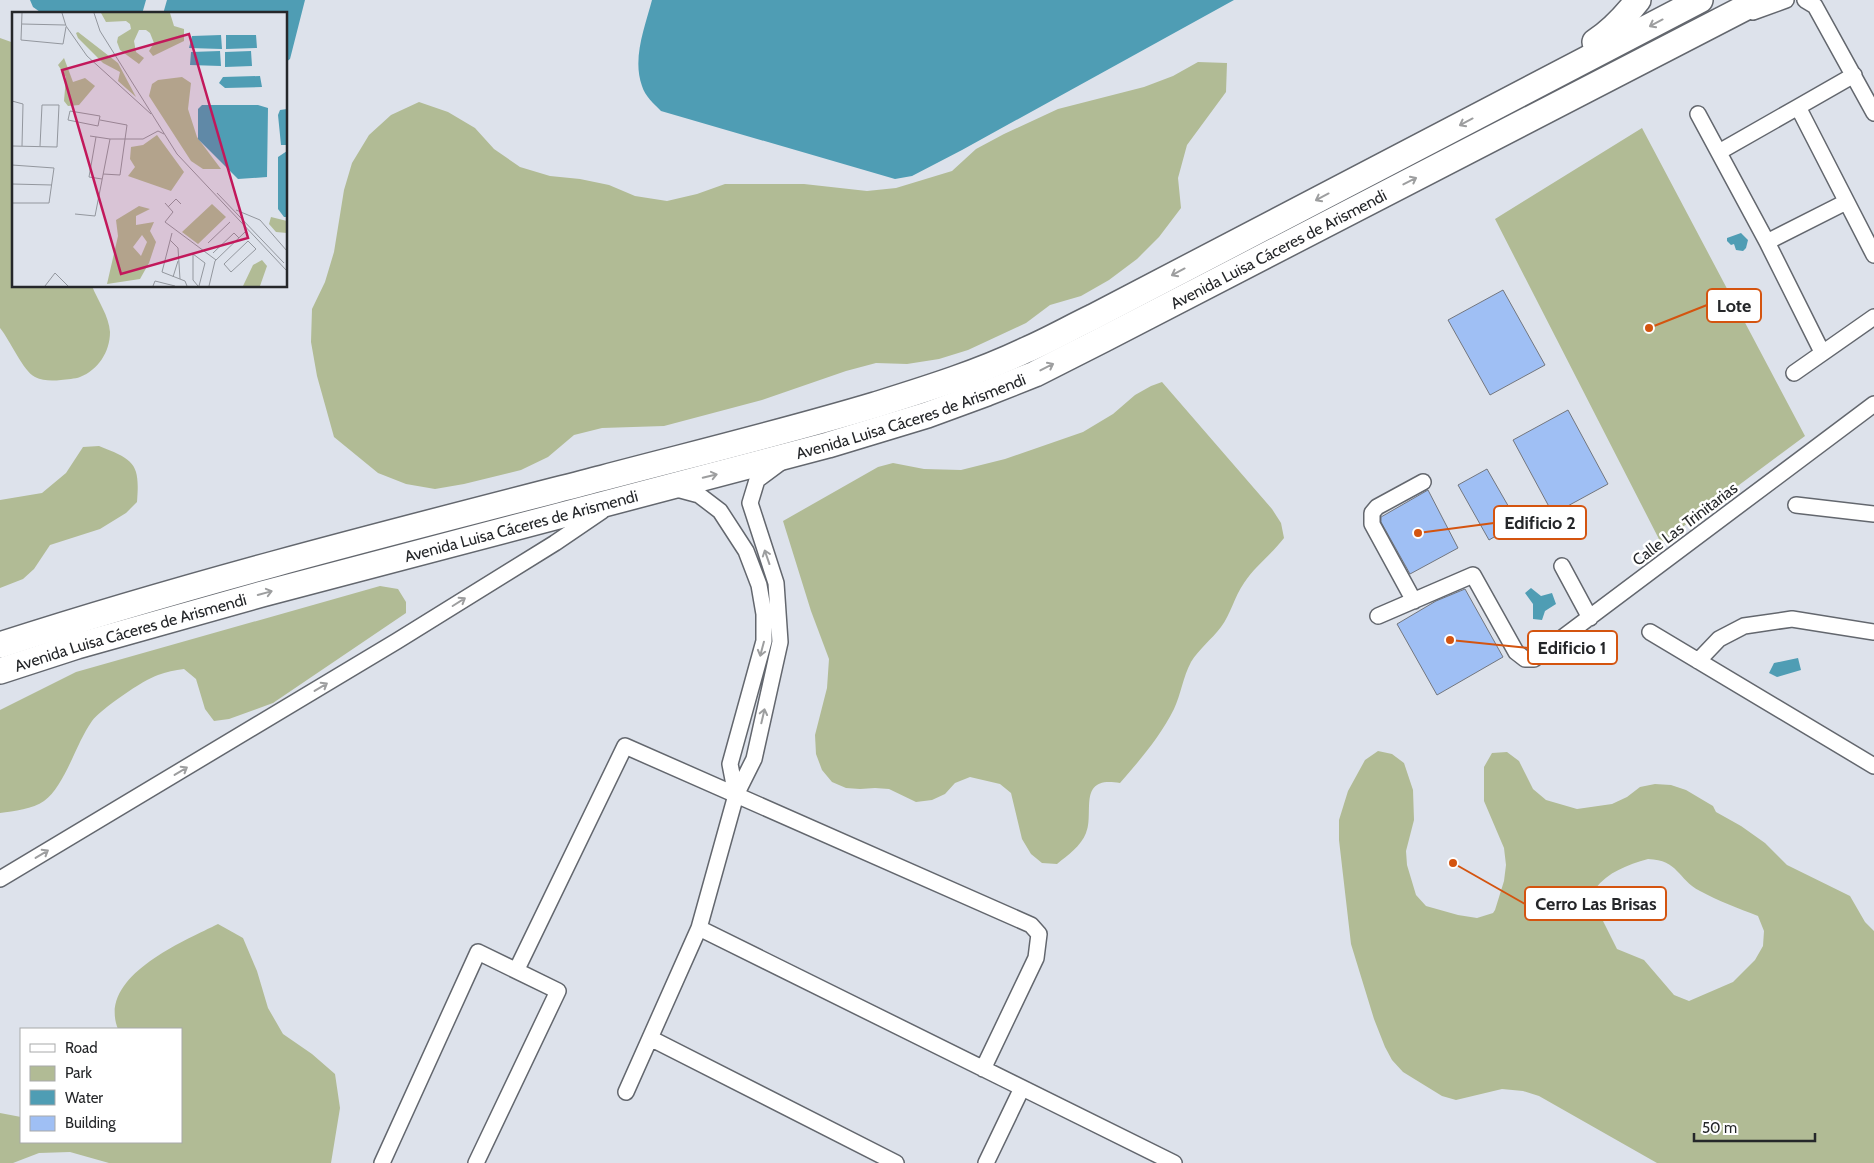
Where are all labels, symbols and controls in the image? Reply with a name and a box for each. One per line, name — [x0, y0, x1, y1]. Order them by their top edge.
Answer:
inset map — [12, 12, 288, 288]
one-way arrow — [1649, 18, 1664, 28]
one-way arrow — [1458, 117, 1473, 127]
one-way arrow — [1402, 176, 1417, 185]
street label: Avenida Luisa Cáceres de Arismendi — [1167, 185, 1390, 313]
one-way arrow — [1314, 192, 1329, 202]
one-way arrow — [1170, 267, 1185, 277]
callout: Lote — [1707, 289, 1761, 322]
text: Lote — [1717, 295, 1751, 317]
one-way arrow — [1039, 362, 1054, 371]
street label: Avenida Luisa Cáceres de Arismendi — [794, 369, 1028, 463]
one-way arrow — [701, 471, 717, 480]
street label: Calle Las Trinitarias — [1629, 478, 1742, 570]
street label: Avenida Luisa Cáceres de Arismendi — [402, 486, 640, 566]
callout: Edificio 2 — [1494, 506, 1586, 539]
text: Edificio 2 — [1504, 512, 1576, 534]
one-way arrow — [762, 550, 771, 566]
one-way arrow — [257, 588, 273, 598]
street label: Avenida Luisa Cáceres de Arismendi — [12, 589, 248, 675]
one-way arrow — [452, 597, 466, 607]
callout: Edificio 1 — [1528, 631, 1617, 664]
text: Edificio 1 — [1538, 637, 1606, 659]
one-way arrow — [757, 640, 766, 656]
one-way arrow — [313, 682, 327, 692]
one-way arrow — [759, 709, 768, 725]
one-way arrow — [174, 765, 188, 775]
one-way arrow — [34, 848, 48, 858]
callout: Cerro Las Brisas — [1525, 887, 1666, 920]
text: Cerro Las Brisas — [1535, 893, 1657, 915]
legend — [20, 1028, 182, 1143]
text: Road — [65, 1039, 98, 1057]
text: Park — [65, 1064, 92, 1082]
text: Water — [65, 1089, 103, 1107]
scale bar — [1694, 1110, 1815, 1142]
text: Building — [65, 1114, 116, 1132]
text: 50 m — [1702, 1119, 1737, 1137]

